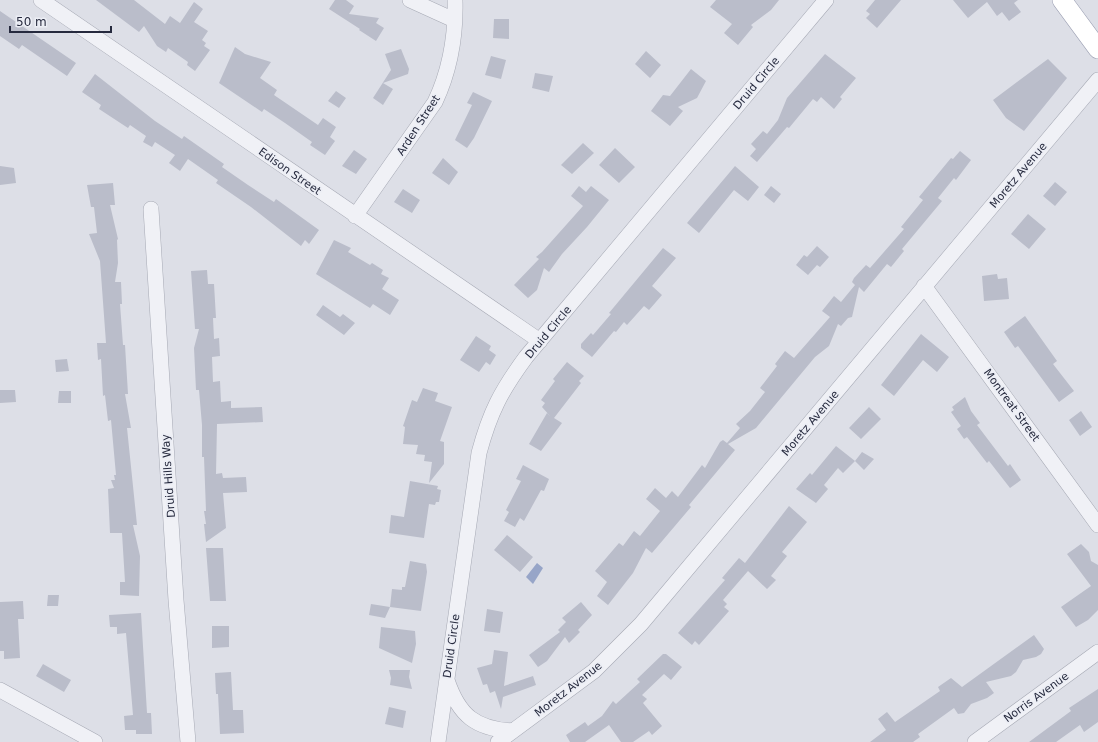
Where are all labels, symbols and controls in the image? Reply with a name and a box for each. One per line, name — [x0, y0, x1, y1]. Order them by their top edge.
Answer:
scale bar — [10, 8, 111, 34]
text: 50 m — [16, 15, 47, 29]
street label: Druid Circle — [731, 54, 782, 112]
street label: Arden Street — [394, 92, 443, 158]
street label: Moretz Avenue — [987, 140, 1050, 211]
street label: Edison Street — [256, 145, 324, 198]
street label: Druid Circle — [523, 303, 574, 361]
street label: Montreat Street — [981, 366, 1043, 445]
street label: Moretz Avenue — [779, 388, 842, 459]
street label: Druid Hills Way — [159, 433, 178, 518]
street label: Druid Circle — [441, 613, 462, 679]
street label: Moretz Avenue — [532, 659, 605, 720]
street label: Norris Avenue — [1001, 669, 1071, 725]

